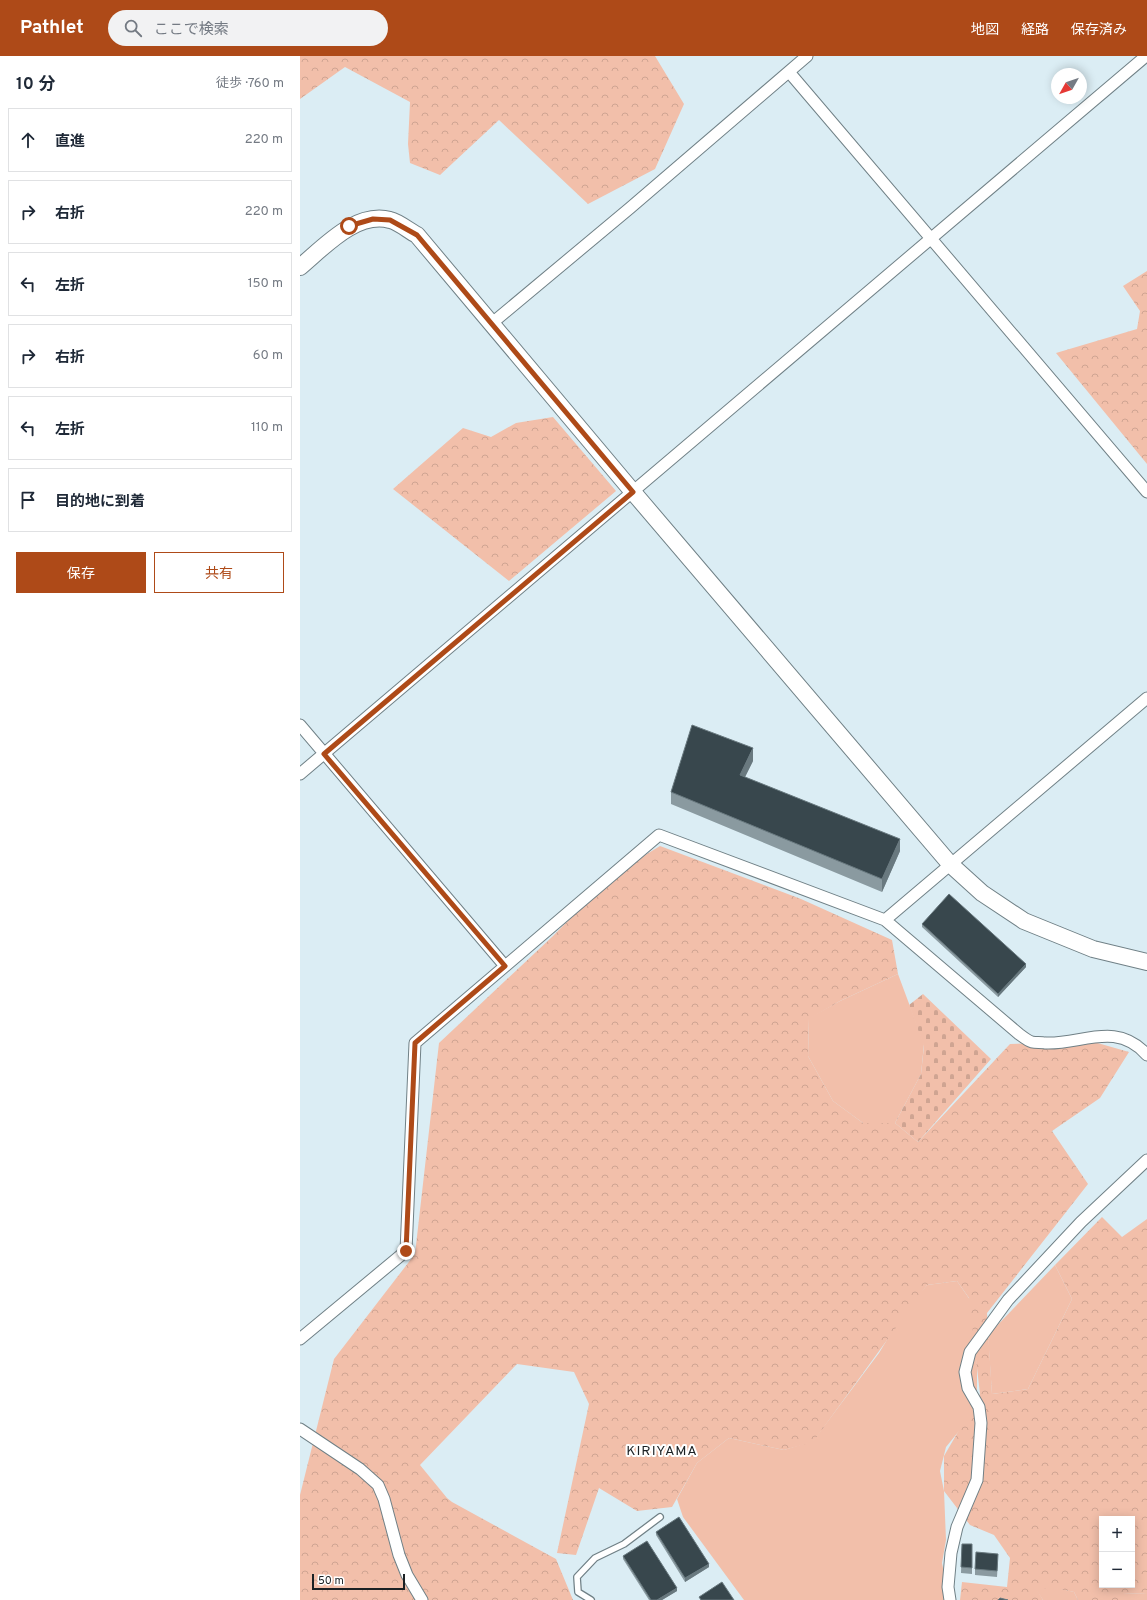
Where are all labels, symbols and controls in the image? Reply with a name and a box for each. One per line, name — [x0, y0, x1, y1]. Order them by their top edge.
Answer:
search box — [108, 10, 388, 46]
text: Pathlet — [20, 16, 84, 40]
icon: search — [122, 17, 144, 39]
text: ここで検索 — [154, 21, 229, 40]
text: 地図 — [971, 22, 999, 39]
text: 経路 — [1021, 22, 1049, 39]
text: 保存済み — [1071, 22, 1127, 39]
north arrow — [1051, 68, 1087, 104]
text: 10 分 — [16, 74, 55, 96]
text: 徒歩 · 760 m — [216, 76, 284, 92]
icon: ahead — [17, 129, 39, 151]
text: 220 m — [245, 132, 283, 148]
text: 直進 — [55, 133, 85, 152]
icon: right — [17, 201, 39, 223]
text: 220 m — [245, 204, 283, 220]
text: 右折 — [55, 205, 85, 224]
route start — [340, 217, 358, 235]
icon: left — [17, 273, 39, 295]
text: 150 m — [248, 276, 283, 292]
text: 左折 — [55, 277, 85, 296]
icon: right — [17, 345, 39, 367]
text: 60 m — [253, 348, 283, 364]
text: 右折 — [55, 349, 85, 368]
icon: left — [17, 417, 39, 439]
text: 110 m — [251, 420, 283, 436]
text: 左折 — [55, 421, 85, 440]
icon: arrive — [17, 489, 39, 511]
text: 目的地に到着 — [55, 493, 145, 512]
button: 保存 — [16, 552, 146, 593]
button: 共有 — [154, 552, 284, 593]
route end — [397, 1242, 415, 1260]
district label: KIRIYAMA — [626, 1443, 698, 1460]
map controls — [1099, 1516, 1135, 1588]
button: + — [1099, 1516, 1135, 1552]
button: − — [1099, 1552, 1135, 1588]
scale bar — [312, 1572, 405, 1591]
text: 50 m — [318, 1574, 344, 1588]

